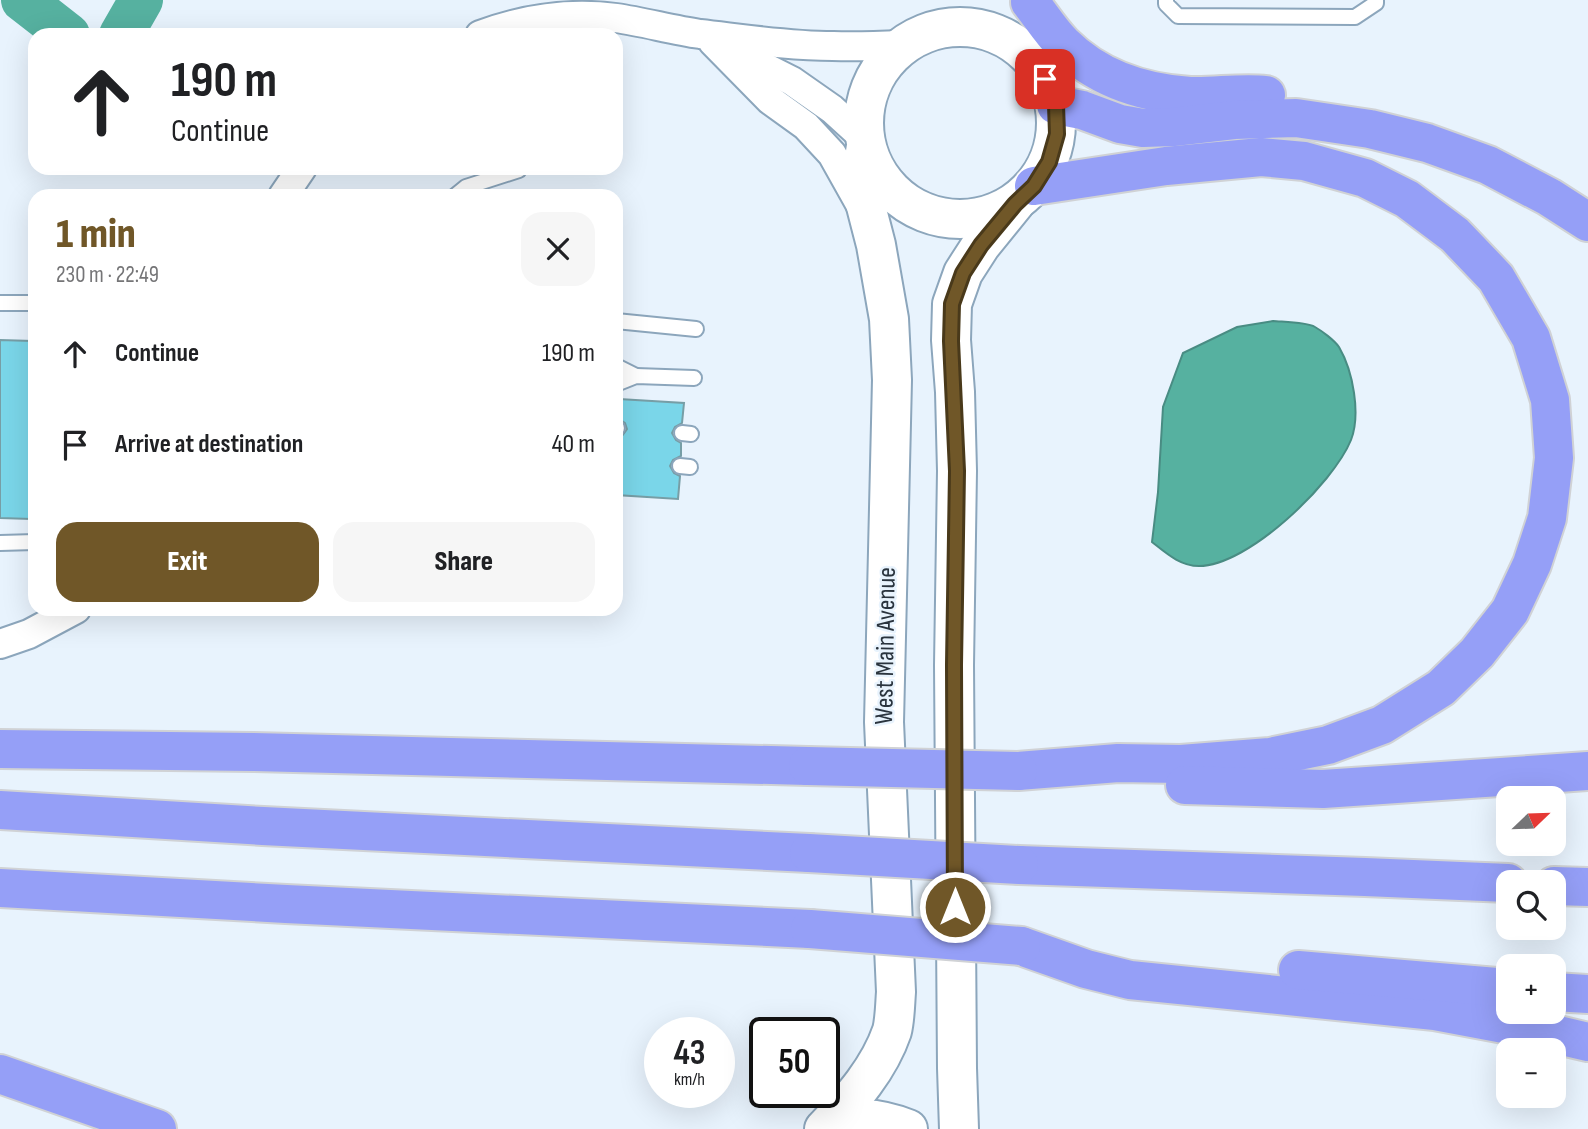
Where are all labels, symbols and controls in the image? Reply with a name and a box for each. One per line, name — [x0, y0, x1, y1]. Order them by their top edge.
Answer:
pin — [1015, 49, 1075, 109]
text: 190 m — [171, 52, 277, 111]
icon: ahead — [56, 56, 147, 147]
icon: arrive — [1026, 60, 1064, 98]
text: Continue — [171, 112, 269, 151]
text: 1 min — [56, 209, 136, 260]
button: close — [521, 212, 595, 286]
text: 230 m · 22:49 — [56, 261, 159, 289]
icon: ahead — [56, 335, 94, 373]
text: Continue — [115, 338, 199, 369]
text: 190 m — [542, 338, 595, 369]
icon: arrive — [56, 426, 94, 464]
text: Arrive at destination — [115, 429, 303, 460]
text: 40 m — [552, 429, 595, 460]
button: Exit — [56, 522, 319, 602]
button: Share — [333, 522, 595, 602]
street label: West Main Avenue — [869, 567, 903, 725]
north arrow — [1496, 786, 1566, 856]
map controls — [1496, 786, 1566, 1108]
position arrow — [918, 870, 992, 944]
button: search — [1496, 870, 1566, 940]
button: + — [1496, 954, 1566, 1024]
speed limit sign: 50 — [749, 1017, 840, 1108]
text: 43 — [673, 1032, 706, 1075]
button: − — [1496, 1038, 1566, 1108]
text: km/h — [674, 1069, 705, 1090]

